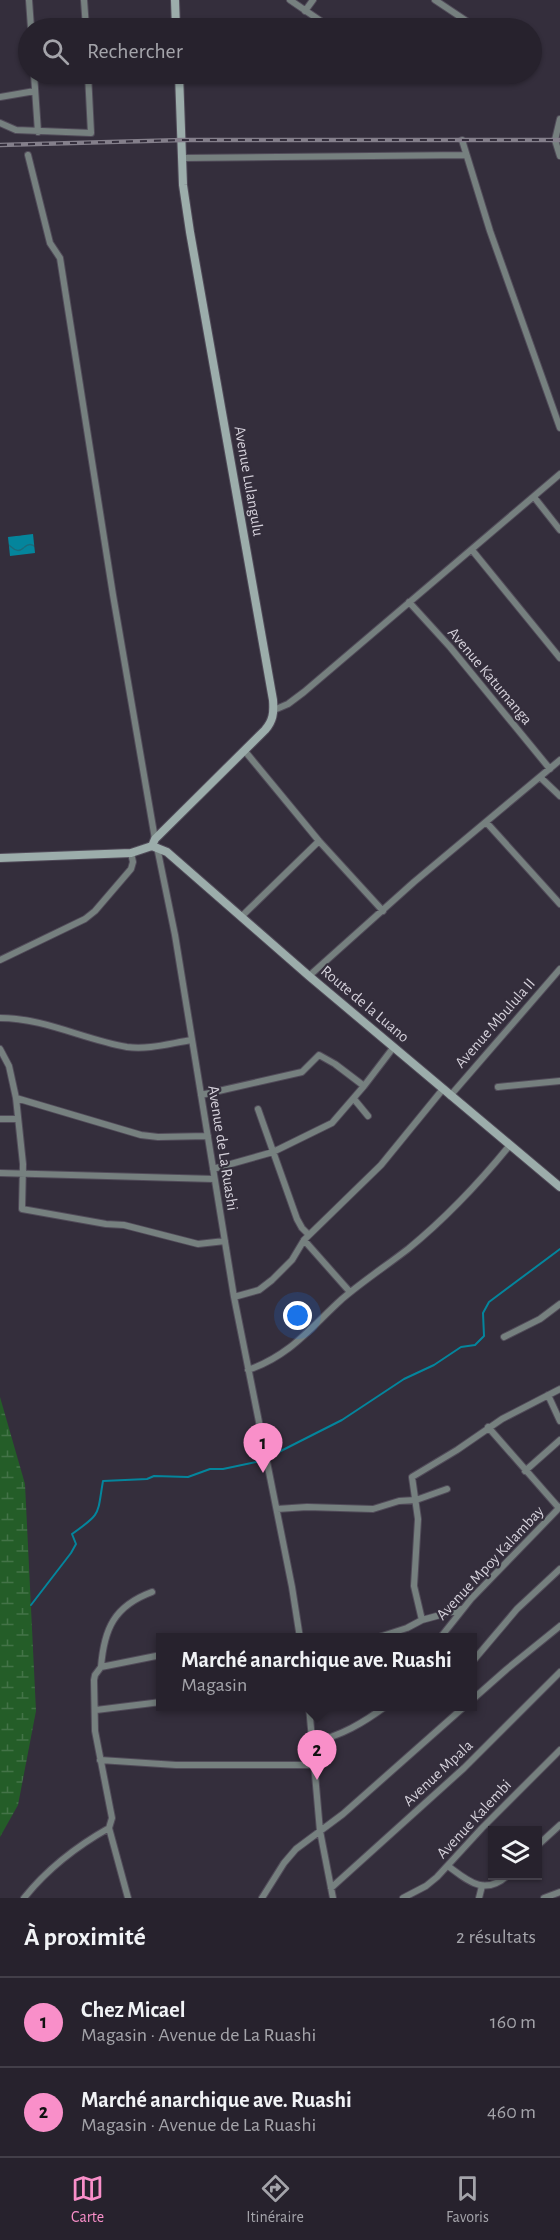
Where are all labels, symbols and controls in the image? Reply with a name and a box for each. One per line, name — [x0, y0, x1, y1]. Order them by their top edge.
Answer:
search box — [18, 18, 542, 84]
icon: search — [39, 35, 72, 68]
text: Rechercher — [87, 40, 183, 62]
street label: Avenue Lulangulu — [231, 425, 267, 537]
street label: Avenue Katumanga — [445, 624, 535, 728]
street label: Route de la Luano — [318, 963, 412, 1045]
street label: Avenue Mbulula II — [452, 975, 538, 1071]
street label: Avenue de La Ruashi — [205, 1084, 241, 1212]
your location — [283, 1301, 312, 1330]
pin: 1 — [244, 1424, 282, 1473]
street label: Avenue Mpoy Kalambay — [433, 1503, 548, 1624]
popup — [156, 1633, 477, 1711]
text: Marché anarchique ave. Ruashi — [181, 1649, 452, 1671]
text: Magasin — [181, 1675, 247, 1695]
pin: 2 — [298, 1730, 336, 1780]
street label: Avenue Mpala — [400, 1737, 476, 1809]
street label: Avenue Kalembi — [434, 1776, 514, 1862]
map controls — [488, 1826, 542, 1880]
button: layers — [488, 1826, 542, 1880]
text: À proximité — [24, 1924, 146, 1950]
text: 2 résultats — [456, 1927, 536, 1947]
text: Chez Micael — [81, 1999, 185, 2021]
text: 1 — [40, 2012, 47, 2032]
text: 160 m — [490, 2012, 536, 2032]
text: Magasin · Avenue de La Ruashi — [81, 2025, 316, 2045]
text: Marché anarchique ave. Ruashi — [81, 2089, 352, 2111]
text: 2 — [39, 2102, 48, 2122]
text: 460 m — [487, 2102, 536, 2122]
text: Magasin · Avenue de La Ruashi — [81, 2115, 316, 2135]
tab: Carte — [71, 2172, 104, 2227]
tab: Itinéraire — [246, 2172, 304, 2227]
tab: Favoris — [446, 2172, 489, 2227]

